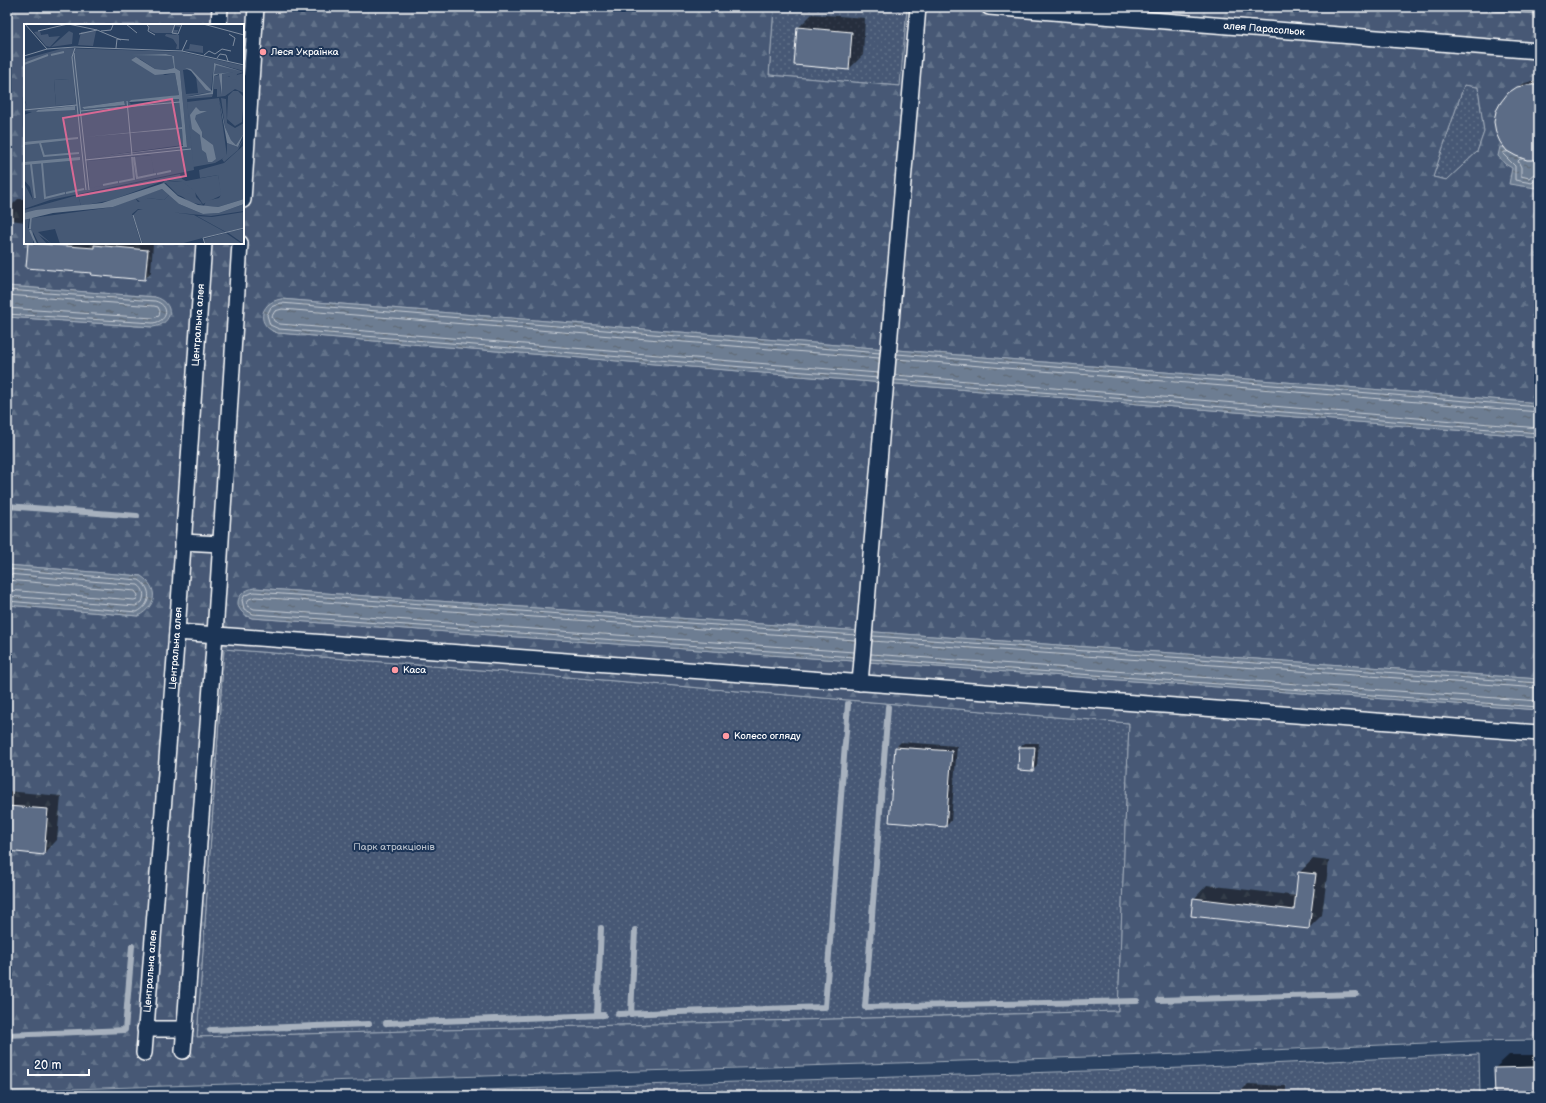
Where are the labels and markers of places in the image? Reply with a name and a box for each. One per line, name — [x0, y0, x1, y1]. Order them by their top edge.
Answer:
place label: Леся Українка — [270, 46, 339, 58]
marker: Леся Українка — [258, 47, 268, 57]
place label: Каса — [403, 664, 426, 676]
marker: Каса — [390, 665, 400, 675]
place label: Колесо огляду — [734, 730, 801, 742]
marker: Колесо огляду — [721, 731, 731, 741]

